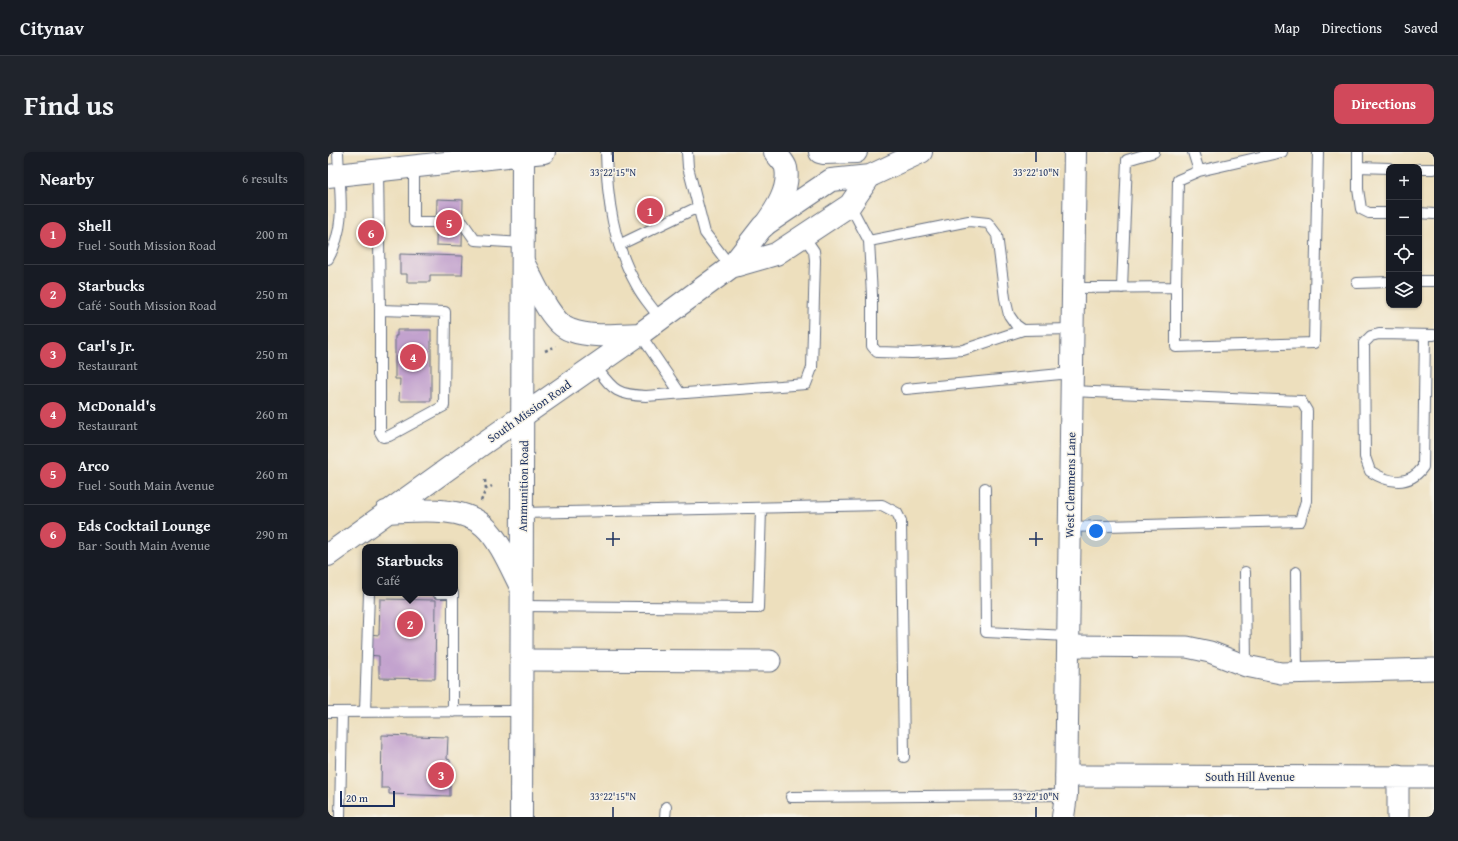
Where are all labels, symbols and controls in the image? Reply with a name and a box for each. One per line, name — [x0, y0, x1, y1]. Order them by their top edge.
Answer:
text: Citynav — [20, 14, 84, 42]
text: Map — [1274, 18, 1300, 38]
text: Directions — [1322, 18, 1382, 38]
text: Saved — [1404, 18, 1438, 38]
text: Find us — [24, 84, 114, 125]
button: Directions — [1334, 84, 1434, 124]
map controls — [1386, 164, 1422, 308]
button: + — [1386, 164, 1422, 200]
text: 33°22'15"N — [590, 165, 636, 180]
text: 33°22'10"N — [1013, 165, 1059, 180]
text: Nearby — [40, 166, 94, 191]
text: 6 results — [242, 169, 288, 188]
pin: 1 — [637, 196, 663, 226]
button: − — [1386, 200, 1422, 236]
pin: 5 — [436, 208, 462, 238]
text: Shell — [78, 215, 111, 236]
pin: 6 — [358, 218, 384, 248]
text: 1 — [50, 225, 56, 244]
text: 200 m — [256, 225, 288, 244]
text: Fuel · South Mission Road — [78, 236, 216, 255]
button: locate — [1386, 236, 1422, 272]
button: layers — [1386, 272, 1422, 308]
text: Starbucks — [78, 275, 145, 296]
text: 2 — [50, 285, 56, 304]
text: 250 m — [256, 285, 288, 304]
text: Café · South Mission Road — [78, 296, 216, 315]
text: Carl's Jr. — [78, 335, 135, 356]
pin: 4 — [400, 342, 426, 372]
text: 3 — [50, 345, 56, 364]
text: 250 m — [256, 345, 288, 364]
text: Restaurant — [78, 356, 138, 375]
street label: South Mission Road — [484, 375, 575, 446]
text: McDonald's — [78, 395, 156, 416]
text: 4 — [50, 405, 56, 424]
text: 260 m — [256, 405, 288, 424]
text: Restaurant — [78, 416, 138, 435]
street label: West Clemmens Lane — [1061, 432, 1079, 538]
street label: Ammunition Road — [514, 439, 532, 532]
text: Arco — [78, 455, 109, 476]
text: 5 — [50, 465, 56, 484]
text: 260 m — [256, 465, 288, 484]
text: Fuel · South Main Avenue — [78, 476, 214, 495]
text: Eds Cocktail Lounge — [78, 515, 211, 536]
your location — [1086, 521, 1106, 541]
text: 6 — [50, 525, 56, 544]
text: 290 m — [256, 525, 288, 544]
text: Bar · South Main Avenue — [78, 536, 210, 555]
popup — [362, 544, 458, 596]
text: Starbucks — [377, 550, 443, 571]
text: Café — [377, 571, 400, 590]
pin: 2 — [397, 609, 423, 639]
pin: 3 — [428, 760, 454, 790]
street label: South Hill Avenue — [1205, 768, 1295, 785]
scale bar — [340, 789, 395, 808]
text: 33°22'15"N — [590, 789, 636, 804]
text: 33°22'10"N — [1013, 789, 1059, 804]
text: 20 m — [346, 790, 368, 806]

